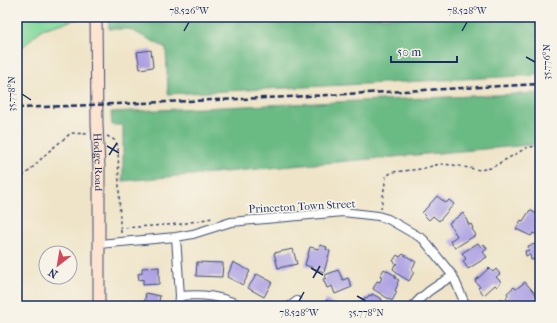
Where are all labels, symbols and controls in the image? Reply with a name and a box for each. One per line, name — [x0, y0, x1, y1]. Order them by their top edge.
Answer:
text: 78.526°W — [169, 5, 210, 17]
text: 78.528°W — [447, 5, 488, 17]
scale bar — [391, 38, 457, 64]
text: 35.776°N — [541, 44, 553, 80]
text: 50 m — [397, 45, 421, 59]
text: 35.778°N — [6, 76, 18, 112]
street label: Hodge Road — [90, 133, 105, 192]
street label: Princeton Town Street — [248, 197, 356, 216]
north arrow — [38, 245, 78, 285]
text: N — [46, 265, 60, 281]
text: 78.528°W — [279, 307, 320, 319]
text: 35.778°N — [348, 307, 384, 319]

